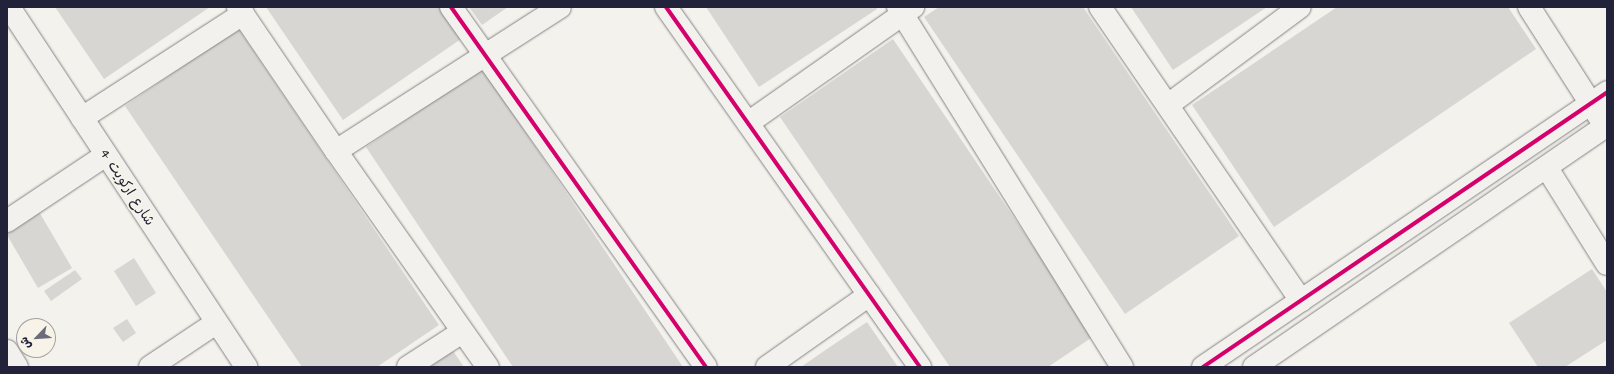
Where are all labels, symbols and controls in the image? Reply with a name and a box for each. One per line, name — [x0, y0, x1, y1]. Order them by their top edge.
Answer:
street label: شارع اركويت 4 — [96, 145, 158, 229]
north arrow — [16, 318, 56, 358]
text: ش — [16, 334, 35, 352]

